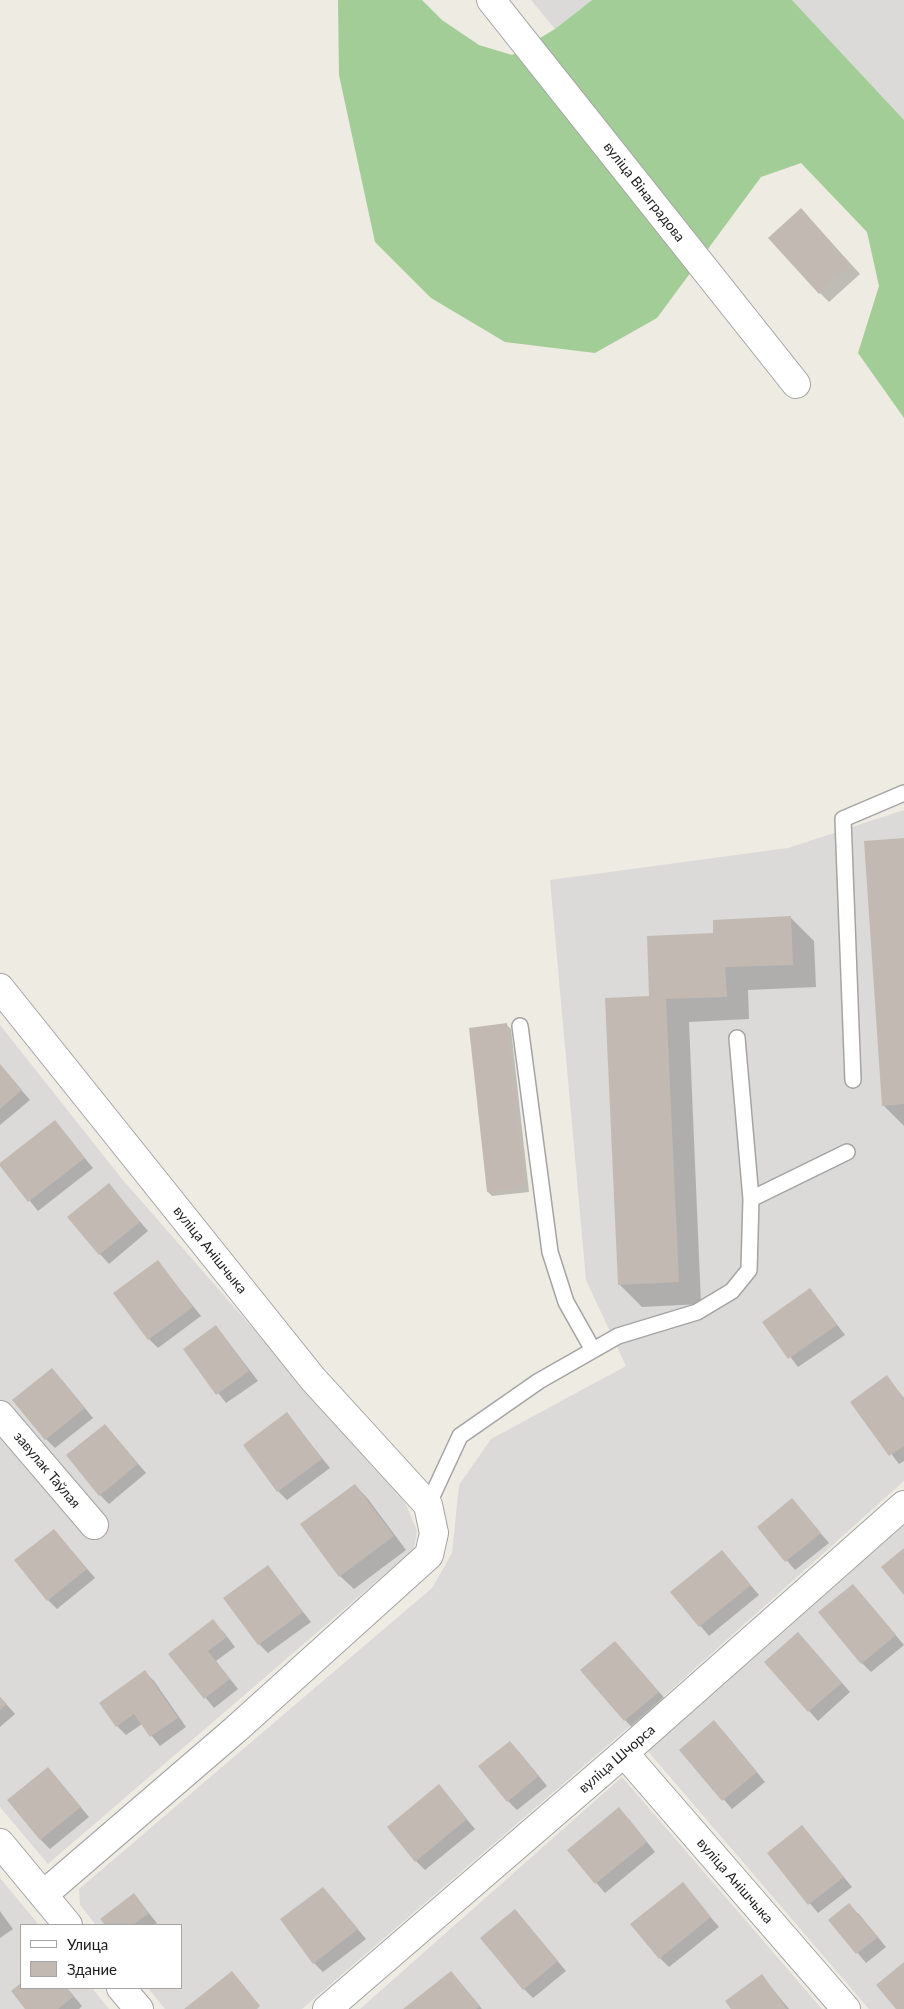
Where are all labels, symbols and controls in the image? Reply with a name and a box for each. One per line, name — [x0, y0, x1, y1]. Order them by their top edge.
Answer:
street label: вуліца Вінаградова — [600, 139, 688, 245]
street label: вуліца Анішчыка — [170, 1203, 250, 1297]
street label: завулак Таўлая — [10, 1428, 84, 1512]
street label: вуліца Шчорса — [575, 1721, 659, 1797]
street label: вуліца Анішчыка — [693, 1835, 777, 1927]
legend — [20, 1924, 182, 1989]
text: Улица — [67, 1935, 108, 1953]
text: Здание — [67, 1960, 117, 1978]

